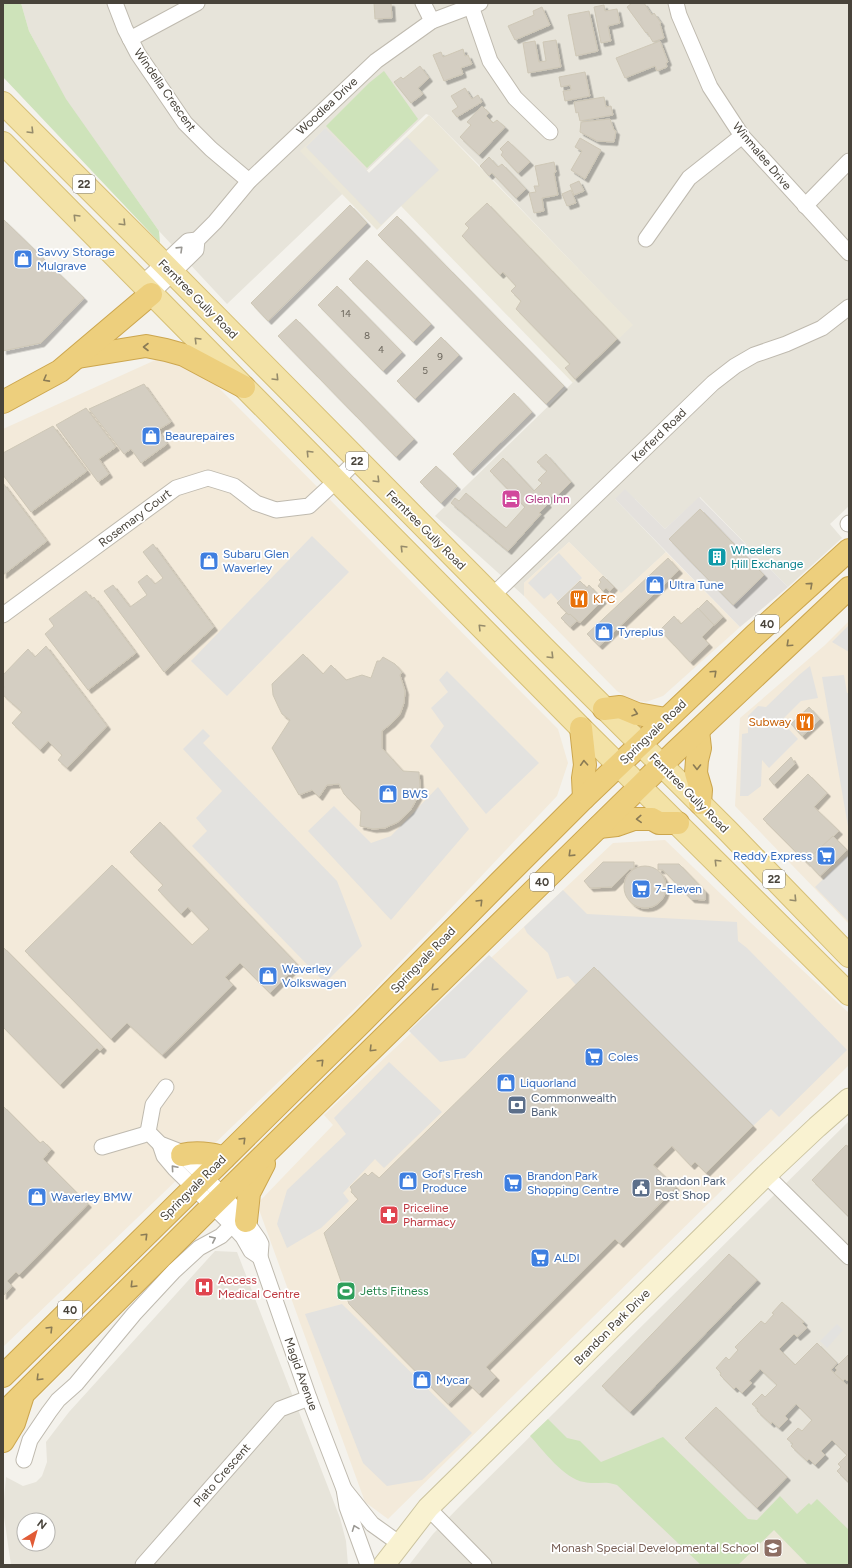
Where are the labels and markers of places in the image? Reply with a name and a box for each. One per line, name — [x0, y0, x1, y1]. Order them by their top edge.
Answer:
place label: Savvy Storage Mulgrave — [37, 245, 115, 273]
shop icon: Savvy Storage Mulgrave — [12, 248, 34, 270]
shop icon: Beaurepaires — [140, 425, 162, 447]
place label: Beaurepaires — [165, 429, 235, 443]
hotel icon: Glen Inn — [500, 488, 522, 510]
place label: Glen Inn — [525, 492, 570, 506]
place label: Wheelers Hill Exchange — [731, 543, 804, 571]
building icon: Wheelers Hill Exchange — [706, 546, 728, 568]
place label: Subaru Glen Waverley — [223, 547, 289, 575]
shop icon: Subaru Glen Waverley — [198, 550, 220, 572]
shop icon: Ultra Tune — [644, 574, 666, 596]
place label: Ultra Tune — [669, 578, 724, 592]
restaurant icon: KFC — [568, 588, 590, 610]
place label: KFC — [593, 592, 616, 606]
shop icon: Tyreplus — [593, 621, 615, 643]
place label: Tyreplus — [618, 625, 664, 639]
restaurant icon: Subway — [794, 711, 816, 733]
place label: Subway — [748, 715, 792, 729]
shop icon: BWS — [377, 783, 399, 805]
place label: BWS — [402, 787, 428, 801]
supermarket icon: Reddy Express — [815, 845, 837, 867]
place label: Reddy Express — [733, 849, 812, 863]
supermarket icon: 7-Eleven — [630, 878, 652, 900]
place label: 7-Eleven — [655, 882, 702, 896]
place label: Waverley Volkswagen — [282, 962, 347, 990]
shop icon: Waverley Volkswagen — [257, 965, 279, 987]
supermarket icon: Coles — [583, 1046, 605, 1068]
place label: Coles — [608, 1050, 639, 1064]
shop icon: Liquorland — [495, 1072, 517, 1094]
place label: Liquorland — [520, 1076, 576, 1090]
place label: Commonwealth Bank — [531, 1091, 617, 1119]
bank icon: Commonwealth Bank — [506, 1094, 528, 1116]
place label: Gof's Fresh Produce — [422, 1167, 483, 1195]
place label: Brandon Park Shopping Centre — [527, 1169, 619, 1197]
shop icon: Gof's Fresh Produce — [397, 1170, 419, 1192]
supermarket icon: Brandon Park Shopping Centre — [502, 1172, 524, 1194]
place label: Brandon Park Post Shop — [655, 1174, 726, 1202]
public building icon: Brandon Park Post Shop — [630, 1177, 652, 1199]
shop icon: Waverley BMW — [26, 1186, 48, 1208]
place label: Waverley BMW — [51, 1190, 133, 1204]
place label: Priceline Pharmacy — [403, 1201, 456, 1229]
pharmacy icon: Priceline Pharmacy — [378, 1204, 400, 1226]
supermarket icon: ALDI — [529, 1247, 551, 1269]
place label: ALDI — [554, 1251, 580, 1265]
place label: Access Medical Centre — [218, 1273, 300, 1301]
hospital icon: Access Medical Centre — [193, 1276, 215, 1298]
sports icon: Jetts Fitness — [335, 1280, 357, 1302]
place label: Jetts Fitness — [360, 1284, 429, 1298]
shop icon: Mycar — [411, 1369, 433, 1391]
place label: Mycar — [436, 1373, 469, 1387]
school or university icon: Monash Special Developmental School — [762, 1537, 784, 1559]
place label: Monash Special Developmental School — [551, 1541, 759, 1555]

